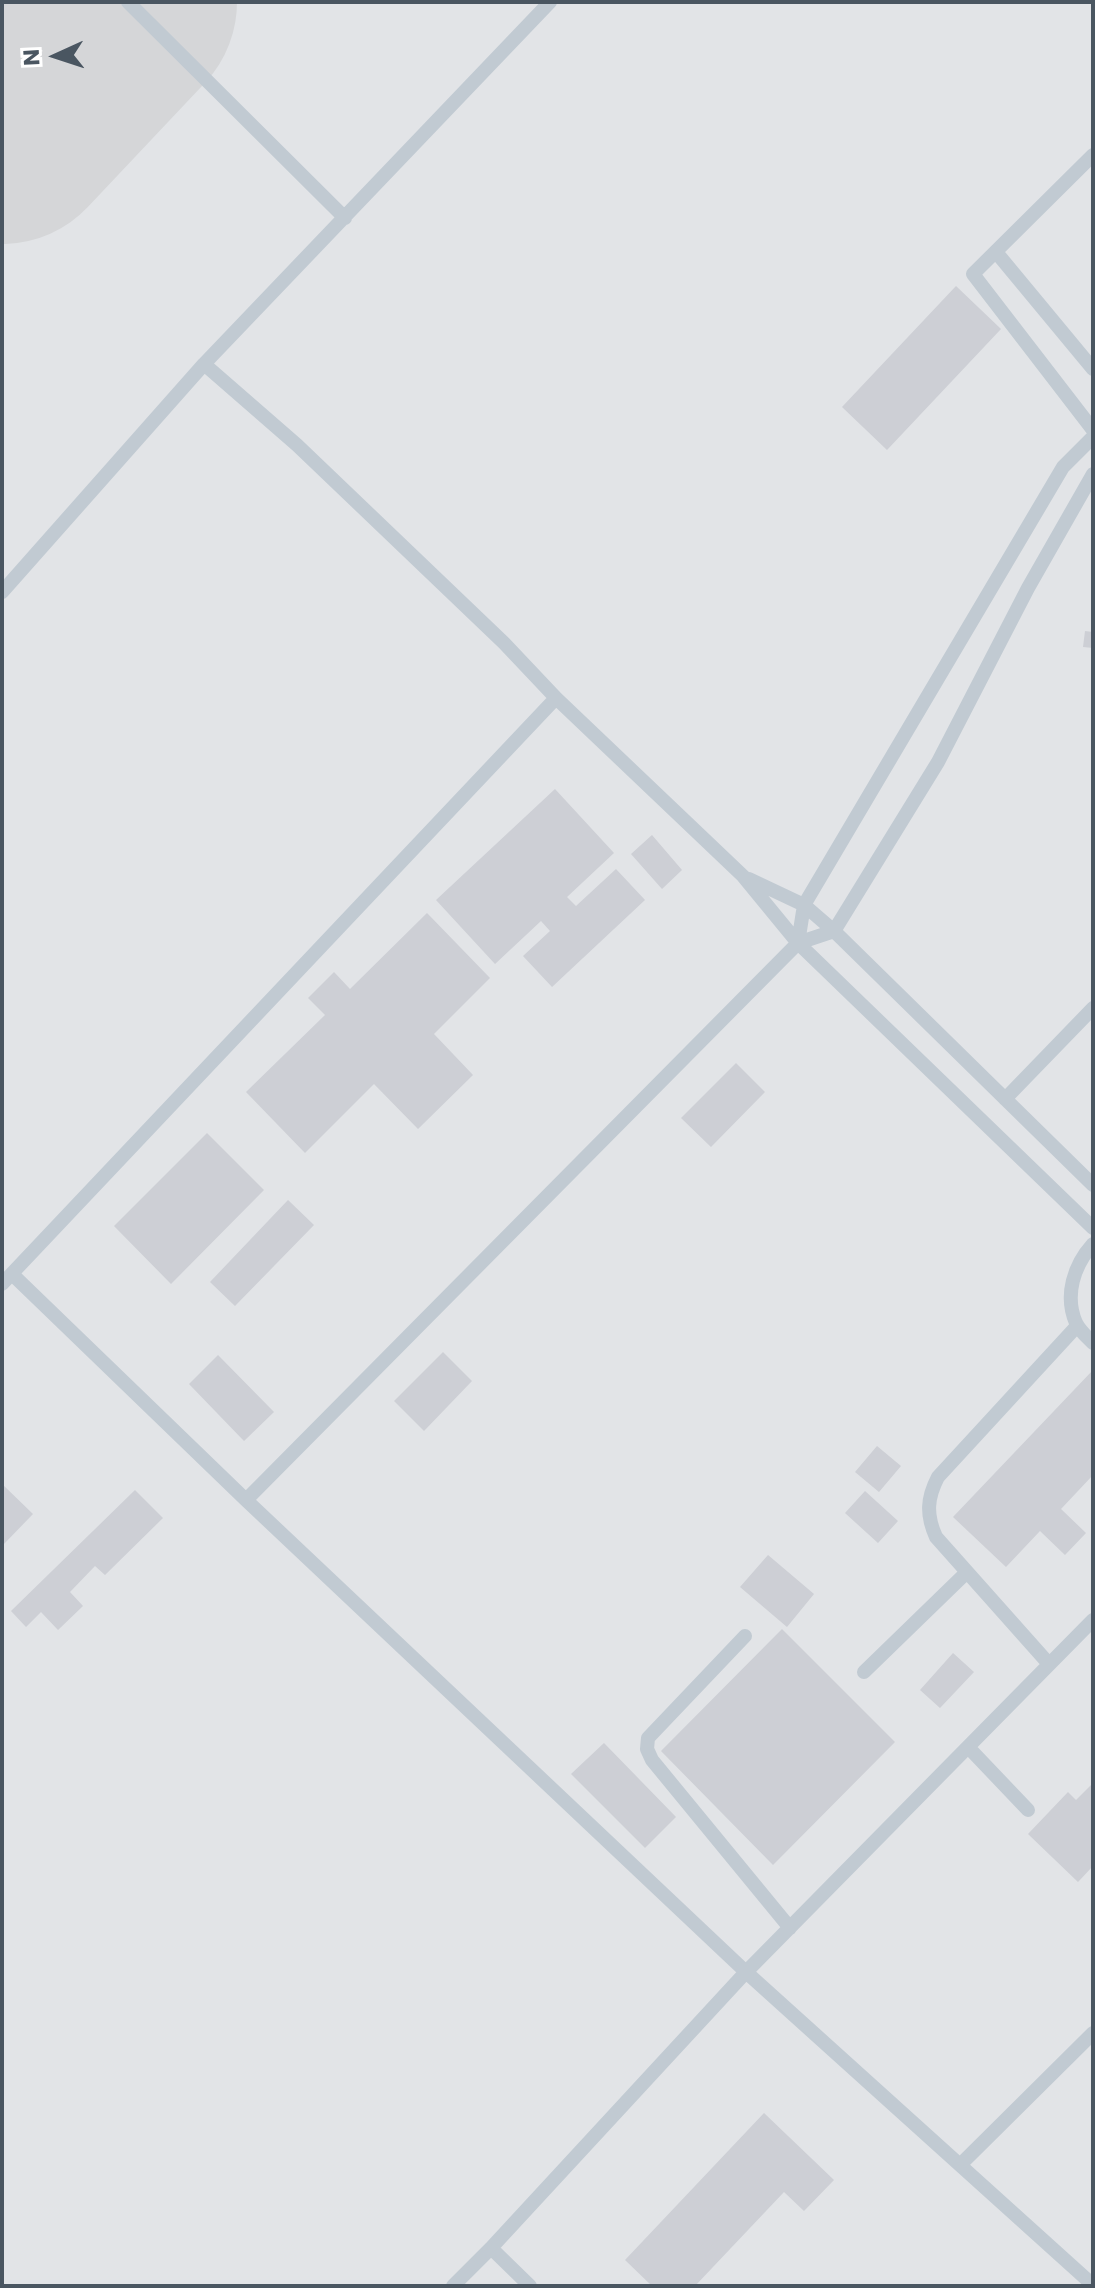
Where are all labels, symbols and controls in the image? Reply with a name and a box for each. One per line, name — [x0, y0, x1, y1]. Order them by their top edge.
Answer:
north arrow — [16, 16, 96, 96]
text: N — [16, 48, 47, 66]

